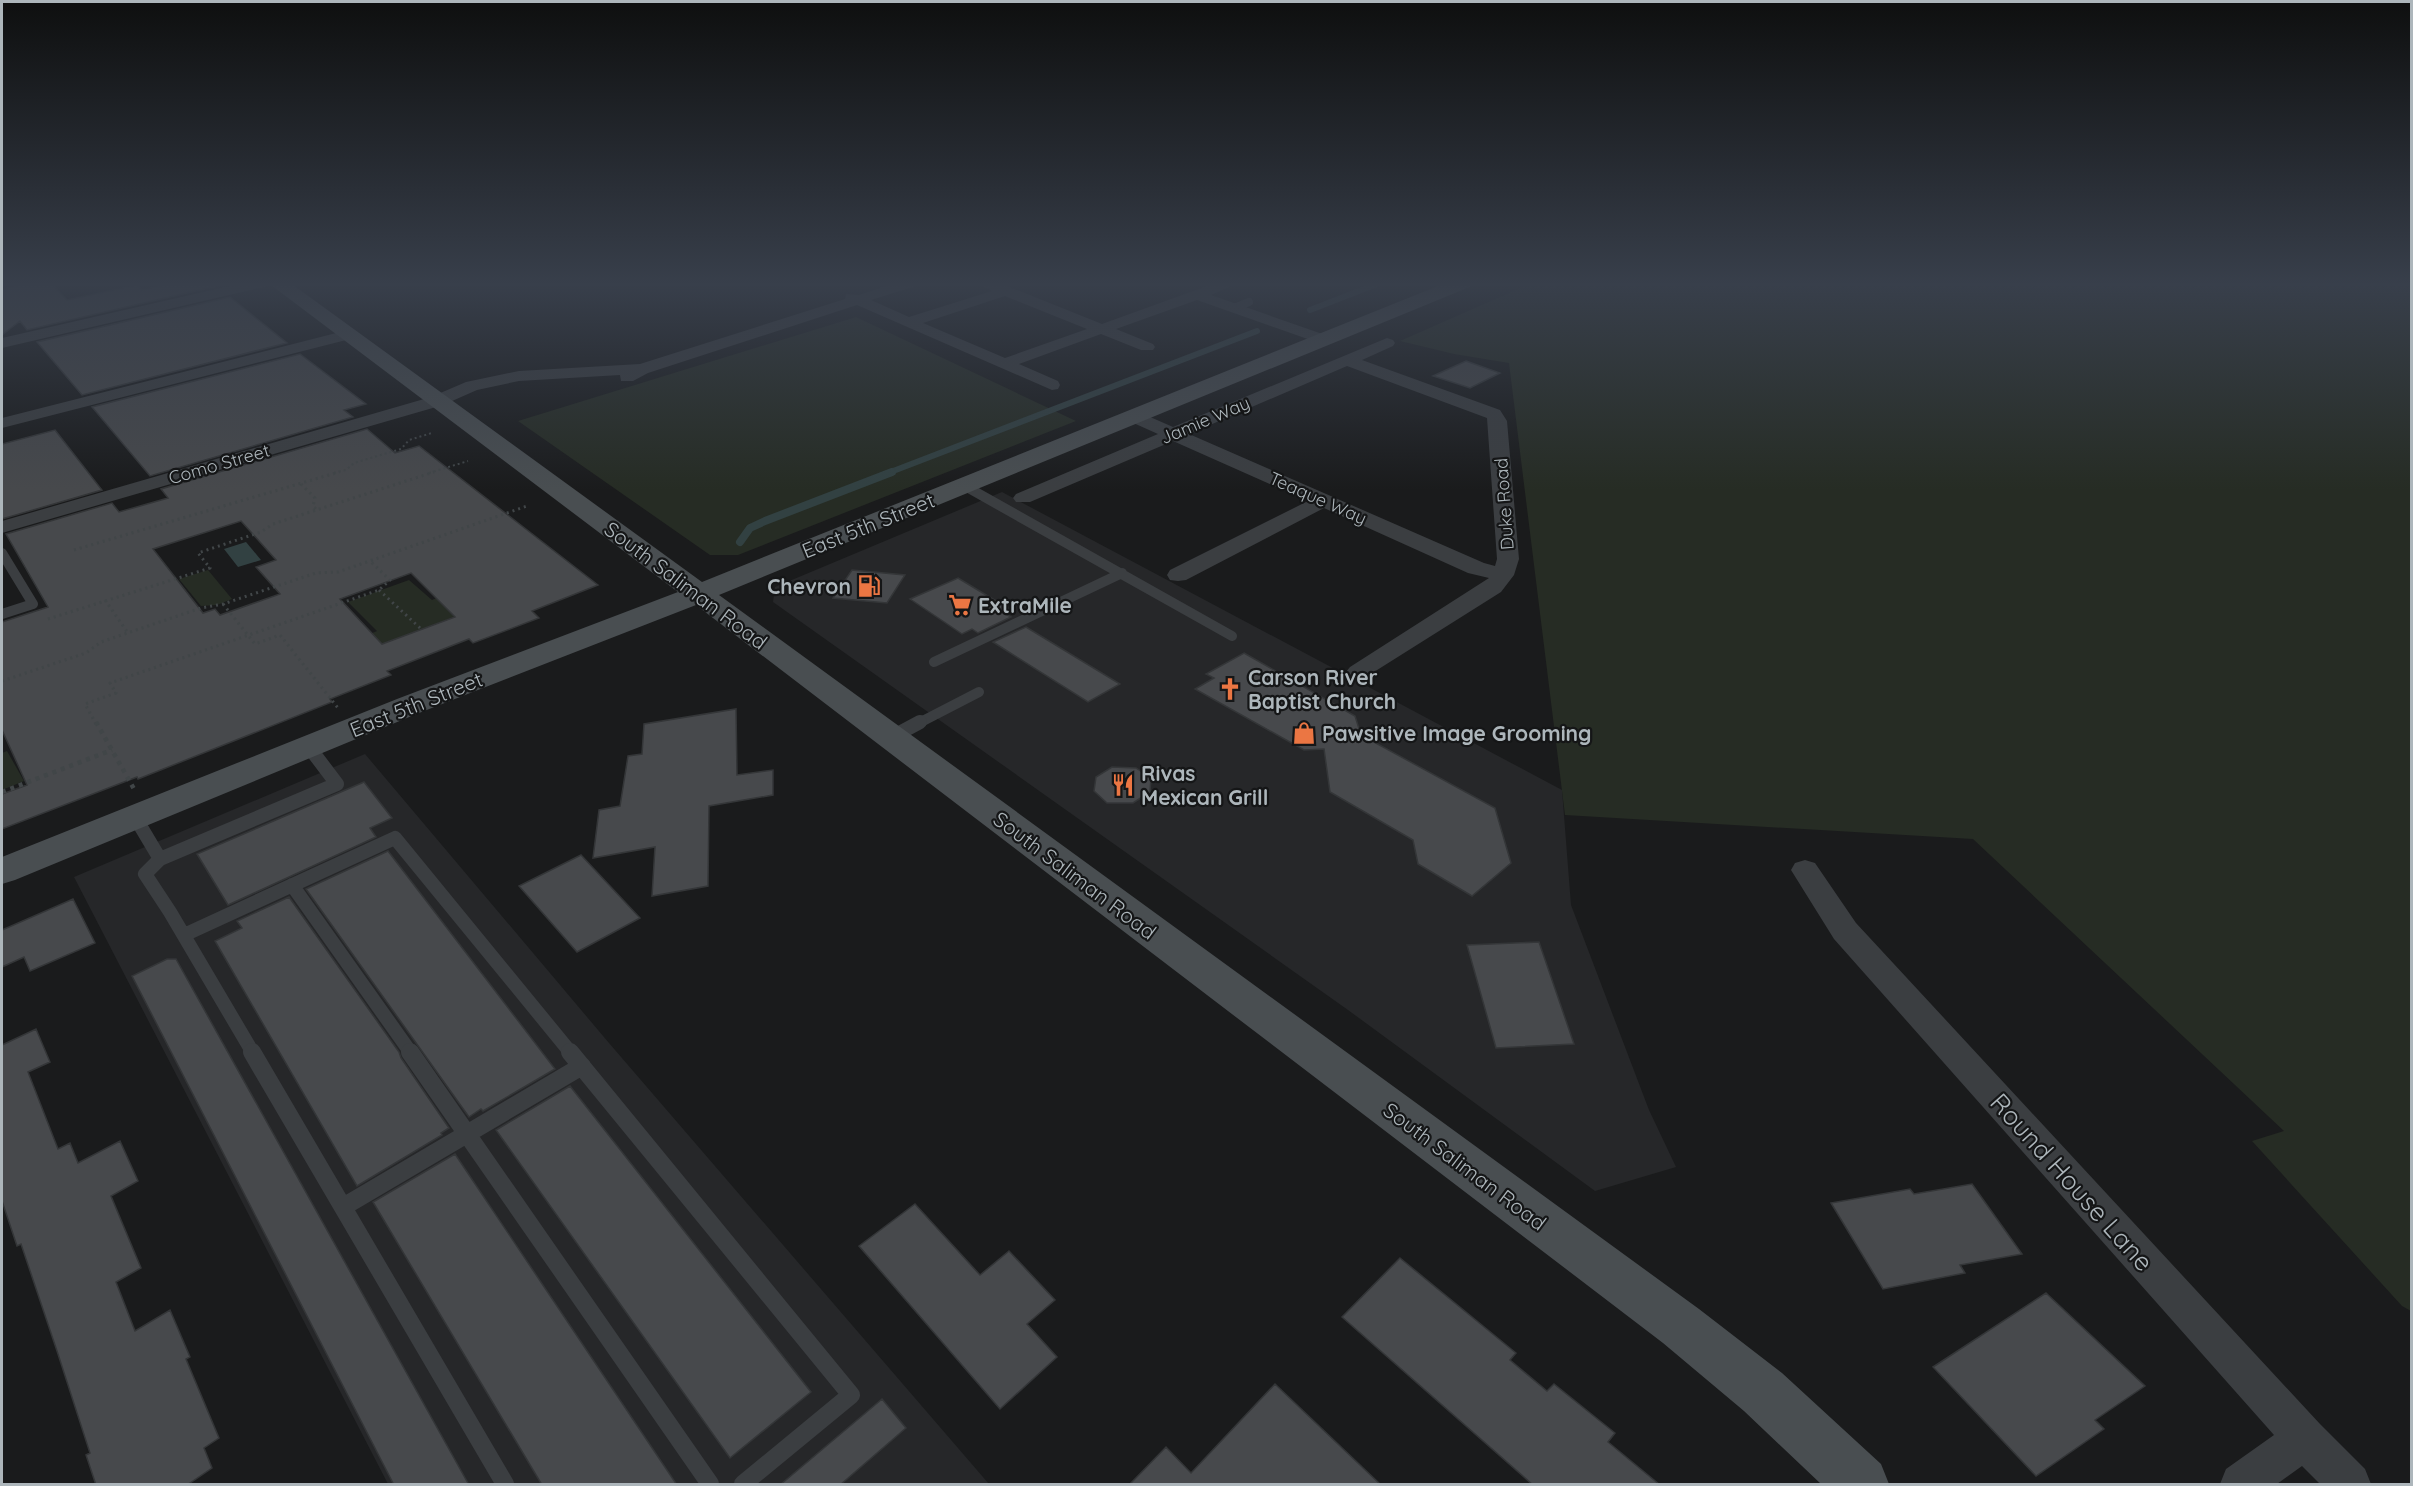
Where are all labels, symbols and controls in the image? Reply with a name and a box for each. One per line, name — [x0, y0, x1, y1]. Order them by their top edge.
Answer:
street label: Jamie Way — [1157, 391, 1253, 449]
street label: Como Street — [166, 439, 272, 489]
street label: Duke Road — [1489, 457, 1519, 551]
street label: Teaque Way — [1266, 466, 1370, 530]
street label: East 5th Street — [798, 487, 938, 563]
street label: South Saliman Road — [600, 515, 772, 655]
place label: Chevron — [767, 573, 851, 599]
fuel station icon: Chevron — [856, 573, 882, 599]
supermarket icon: ExtraMile — [947, 592, 973, 618]
place label: ExtraMile — [978, 592, 1072, 618]
place label: Carson River Baptist Church — [1248, 664, 1396, 714]
street label: East 5th Street — [346, 666, 486, 742]
church icon: Carson River Baptist Church — [1217, 676, 1243, 702]
shop icon: Pawsitive Image Grooming — [1291, 720, 1317, 746]
place label: Pawsitive Image Grooming — [1322, 720, 1592, 746]
place label: Rivas Mexican Grill — [1141, 760, 1268, 810]
restaurant icon: Rivas Mexican Grill — [1110, 772, 1136, 798]
street label: South Saliman Road — [989, 805, 1161, 945]
street label: Round House Lane — [1983, 1086, 2161, 1278]
street label: South Saliman Road — [1379, 1096, 1551, 1236]

